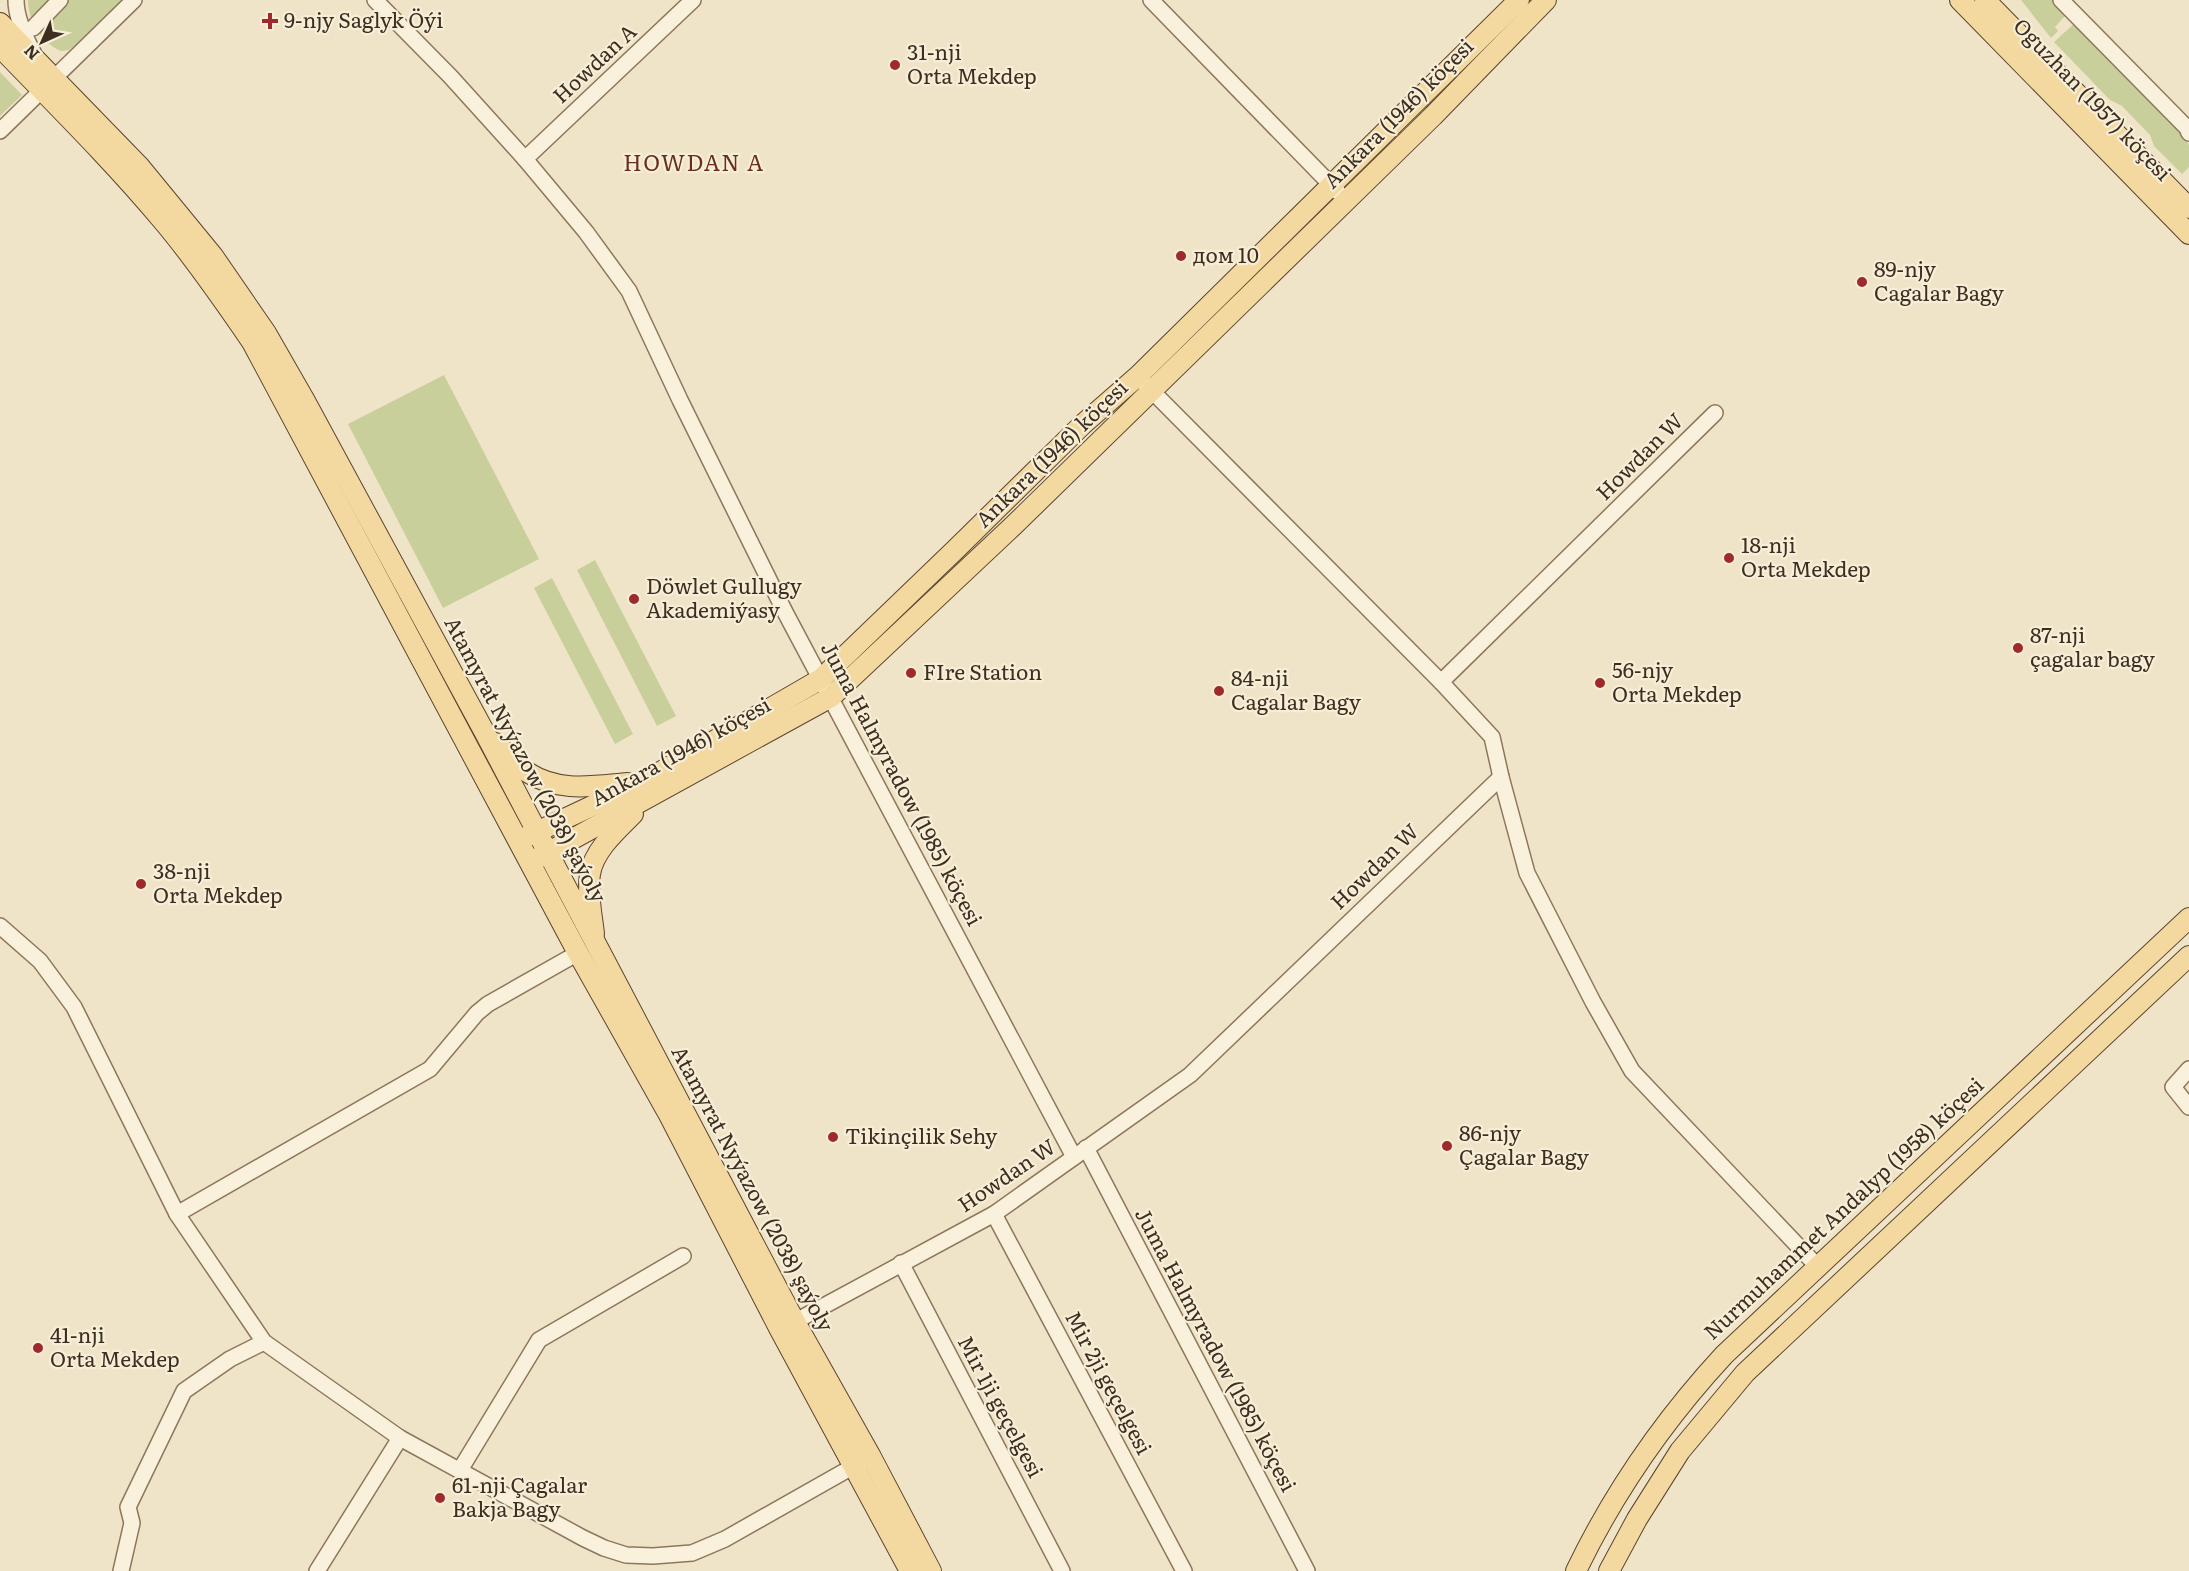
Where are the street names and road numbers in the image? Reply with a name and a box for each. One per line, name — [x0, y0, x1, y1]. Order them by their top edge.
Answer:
street label: Oguzhan (1957) köçesi — [2008, 10, 2180, 187]
street label: Howdan A — [544, 15, 643, 109]
street label: Ankara (1946) köçesi — [1315, 30, 1479, 194]
street label: Ankara (1946) köçesi — [967, 371, 1133, 533]
street label: Howdan W — [1588, 405, 1689, 506]
street label: Atamyrat Nyýazow (2038) şaýoly — [438, 610, 616, 908]
street label: Juma Halmyradow (1985) köçesi — [815, 635, 991, 930]
street label: Ankara (1946) köçesi — [584, 688, 775, 812]
street label: Howdan W — [1322, 815, 1424, 915]
street label: Atamyrat Nyýazow (2038) şaýoly — [665, 1039, 843, 1337]
street label: Nurmuhammet Andalyp (1958) köçesi — [1695, 1069, 1989, 1346]
street label: Howdan W — [950, 1130, 1061, 1218]
street label: Juma Halmyradow (1985) köçesi — [1129, 1201, 1305, 1496]
street label: Mir 2ji geçelgesi — [1059, 1304, 1161, 1459]
street label: Mir 1ji geçelgesi — [952, 1329, 1053, 1482]

